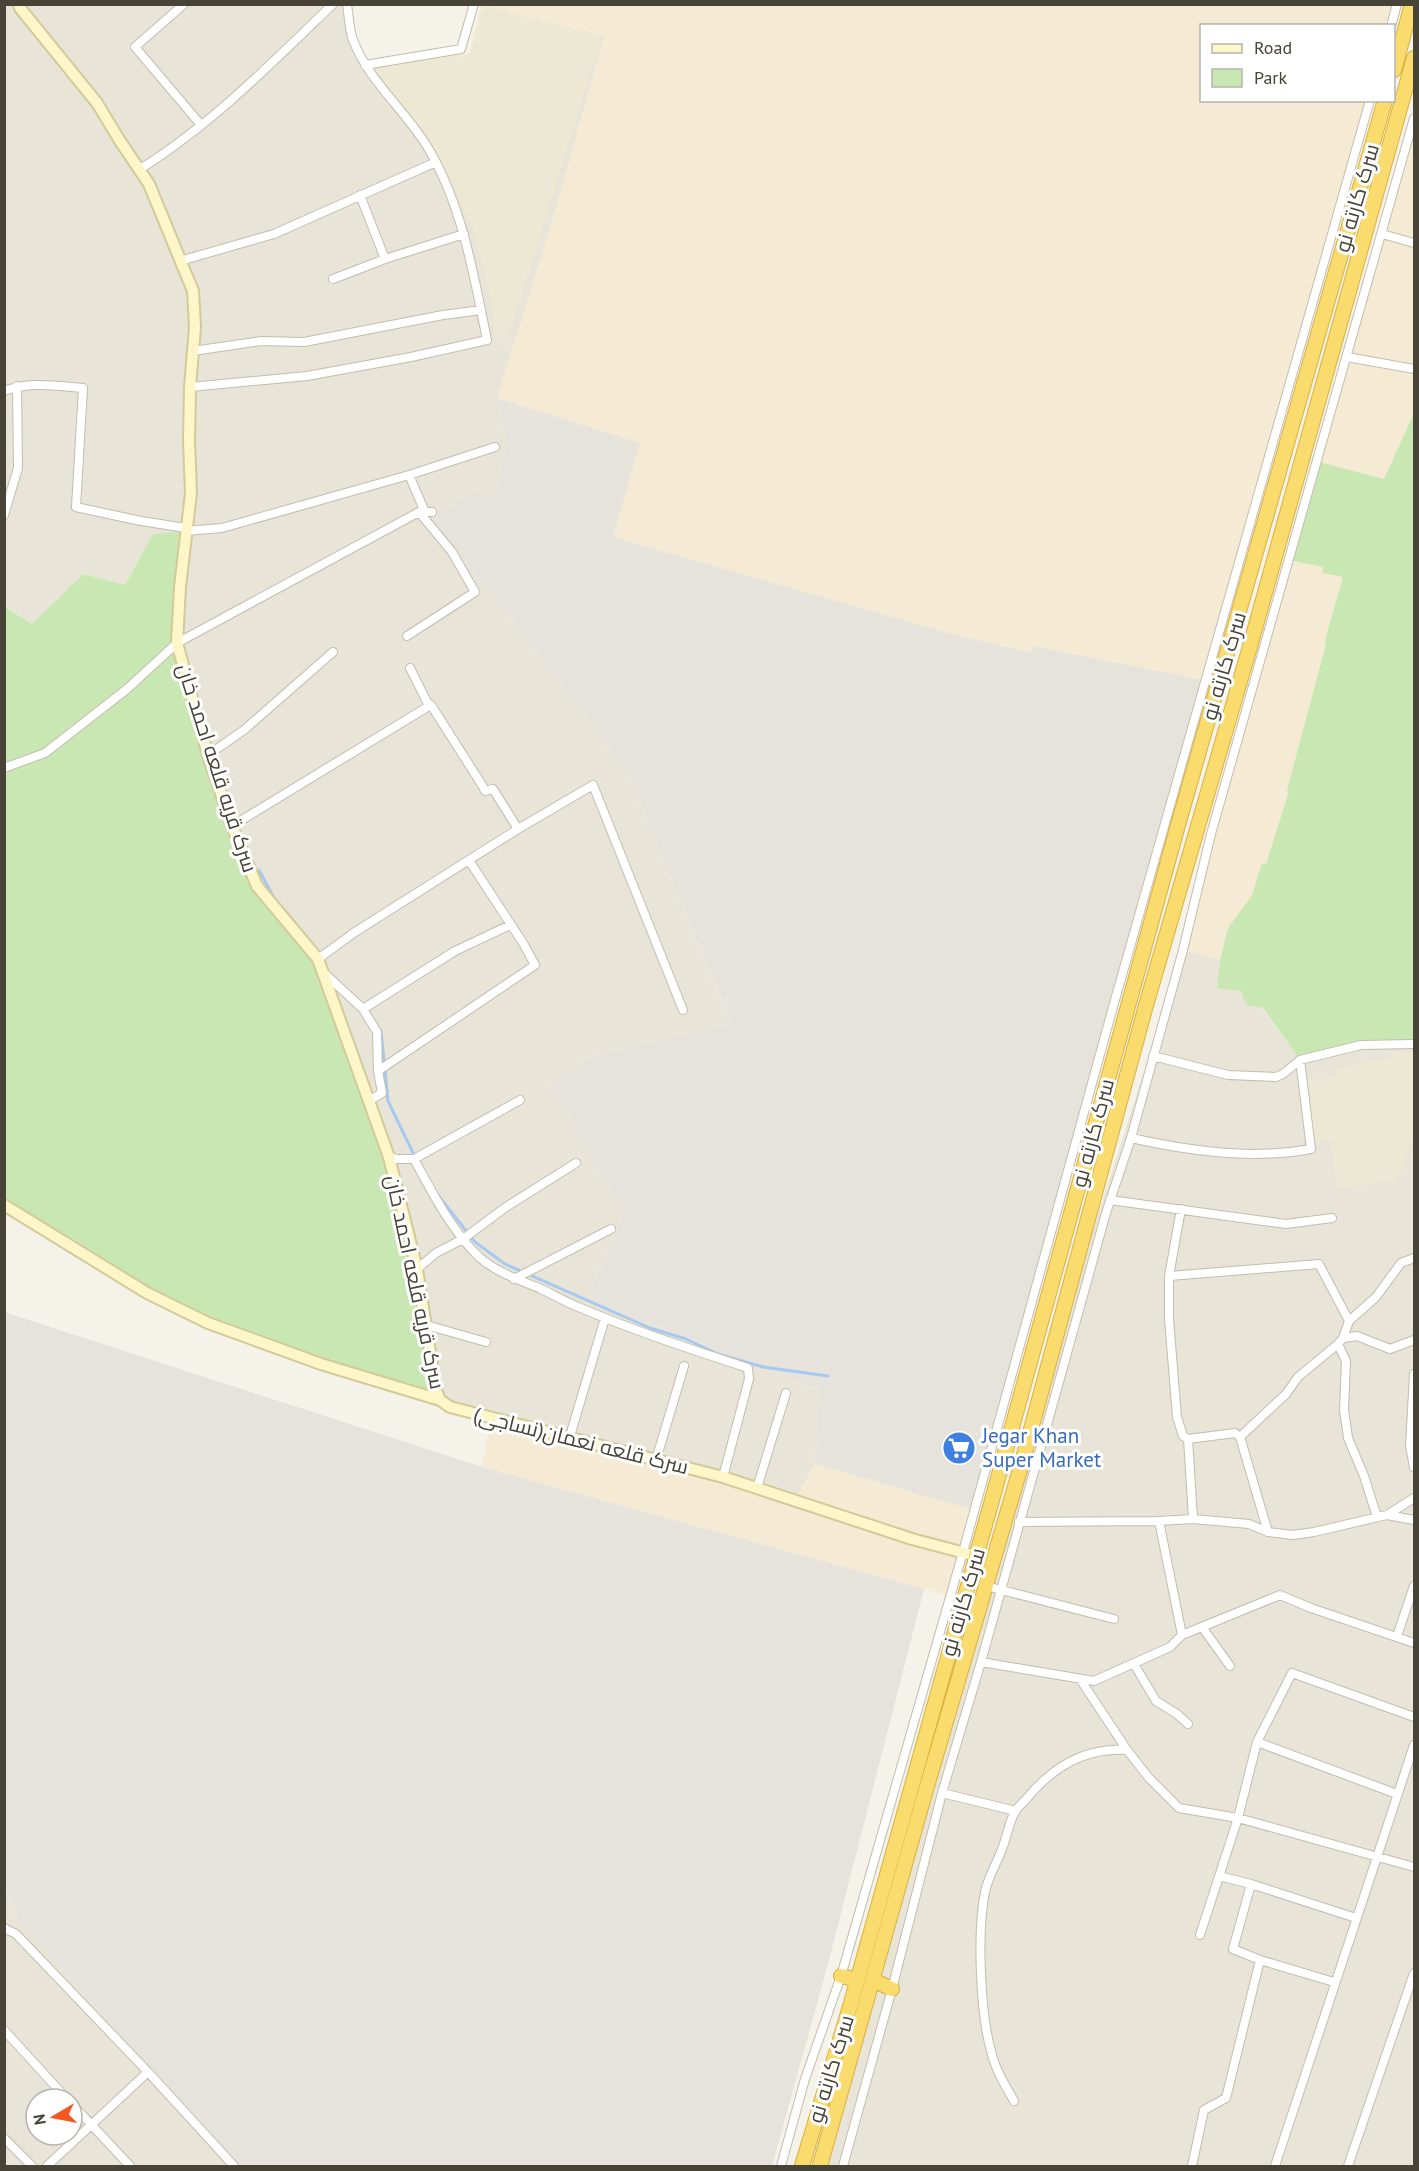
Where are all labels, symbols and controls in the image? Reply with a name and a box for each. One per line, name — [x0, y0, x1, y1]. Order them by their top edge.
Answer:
legend — [1200, 24, 1395, 102]
text: Road — [1254, 36, 1292, 59]
text: Park — [1254, 66, 1287, 89]
street label: سرک کارته نو — [1328, 141, 1385, 255]
street label: سرک کارته نو — [1195, 609, 1252, 723]
street label: سرک قریه قلعه احمد خان — [171, 660, 264, 876]
street label: سرک کارته نو — [1065, 1076, 1120, 1190]
street label: سرک قریه قلعه احمد خان — [380, 1172, 451, 1391]
street label: سرک قلعه نعمان(نساجی) — [471, 1401, 692, 1480]
place label: Jegar Khan Super Market — [981, 1422, 1101, 1473]
supermarket icon: Jegar Khan Super Market — [941, 1430, 977, 1466]
street label: سرک کارته نو — [934, 1545, 991, 1659]
street label: سرک کارته نو — [801, 2012, 860, 2126]
north arrow — [24, 2087, 84, 2147]
text: N — [28, 2113, 50, 2127]

